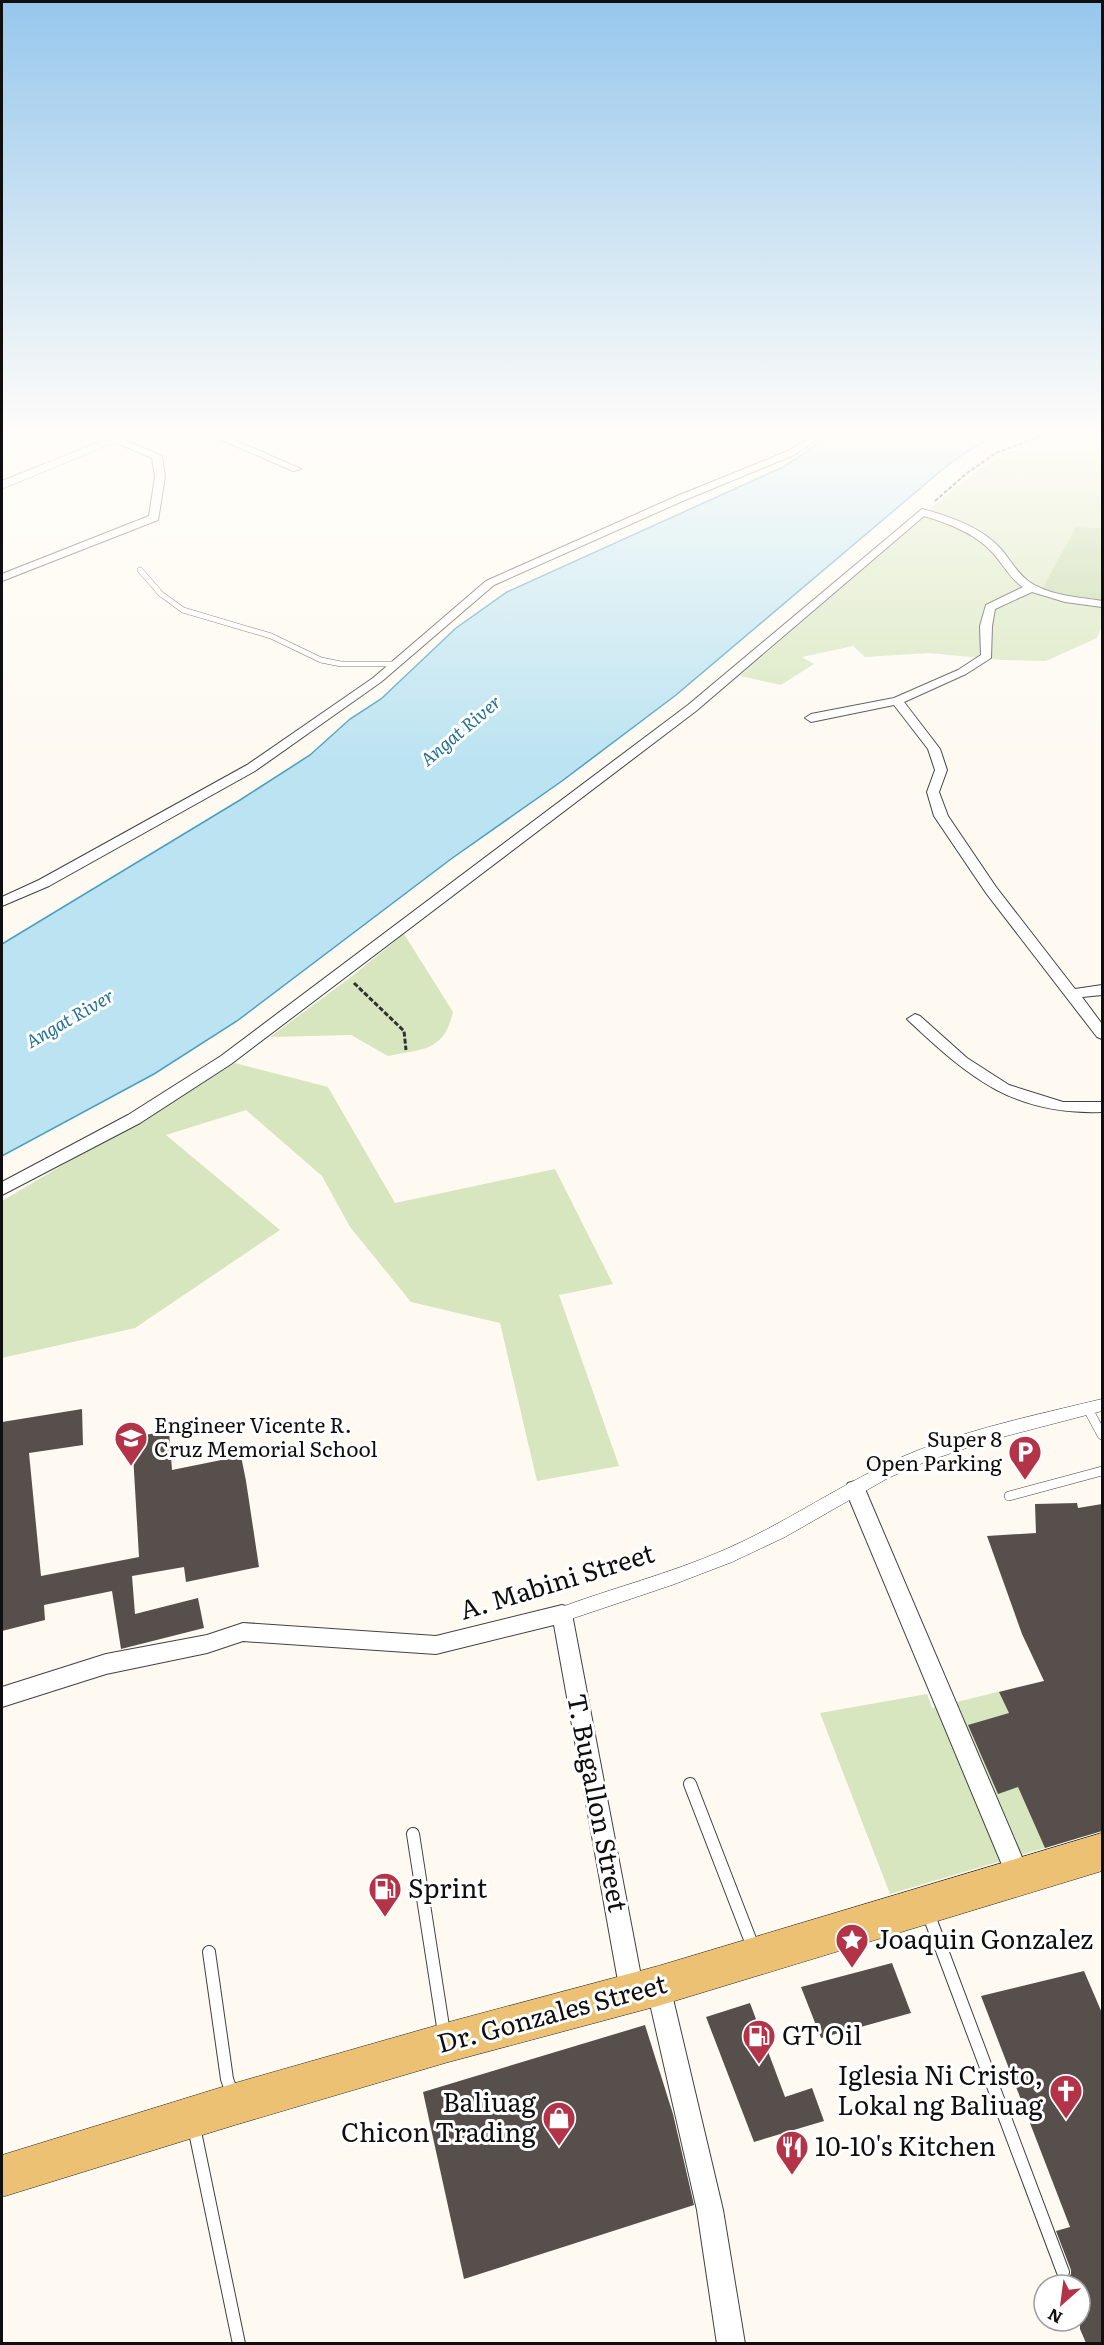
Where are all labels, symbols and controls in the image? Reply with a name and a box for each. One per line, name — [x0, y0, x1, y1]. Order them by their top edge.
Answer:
water label: Angat River — [414, 688, 506, 772]
water label: Angat River — [20, 981, 119, 1054]
place label: Engineer Vicente R. Cruz Memorial School — [154, 1408, 377, 1463]
school or university icon: Engineer Vicente R. Cruz Memorial School — [113, 1420, 149, 1467]
place label: Super 8 Open Parking — [866, 1422, 1002, 1477]
parking icon: Super 8 Open Parking — [1007, 1434, 1043, 1481]
street label: A. Mabini Street — [454, 1531, 659, 1628]
street label: T. Bugallon Street — [559, 1690, 640, 1915]
place label: Sprint — [408, 1867, 488, 1906]
fuel station icon: Sprint — [367, 1871, 403, 1918]
place label: Joaquin Gonzalez — [875, 1918, 1093, 1957]
place icon: Joaquin Gonzalez — [834, 1922, 870, 1969]
street label: Dr. Gonzales Street — [432, 1962, 671, 2061]
place label: GT Oil — [782, 2014, 862, 2053]
fuel station icon: GT Oil — [741, 2018, 777, 2065]
place label: Iglesia Ni Cristo, Lokal ng Baliuag — [837, 2054, 1043, 2123]
church icon: Iglesia Ni Cristo, Lokal ng Baliuag — [1048, 2073, 1084, 2120]
place label: Baliuag Chicon Trading — [341, 2081, 536, 2150]
shop icon: Baliuag Chicon Trading — [541, 2100, 577, 2147]
place label: 10-10's Kitchen — [815, 2125, 996, 2164]
restaurant icon: 10-10's Kitchen — [774, 2129, 810, 2176]
north arrow — [1032, 2273, 1092, 2333]
text: N — [1043, 2303, 1066, 2331]

